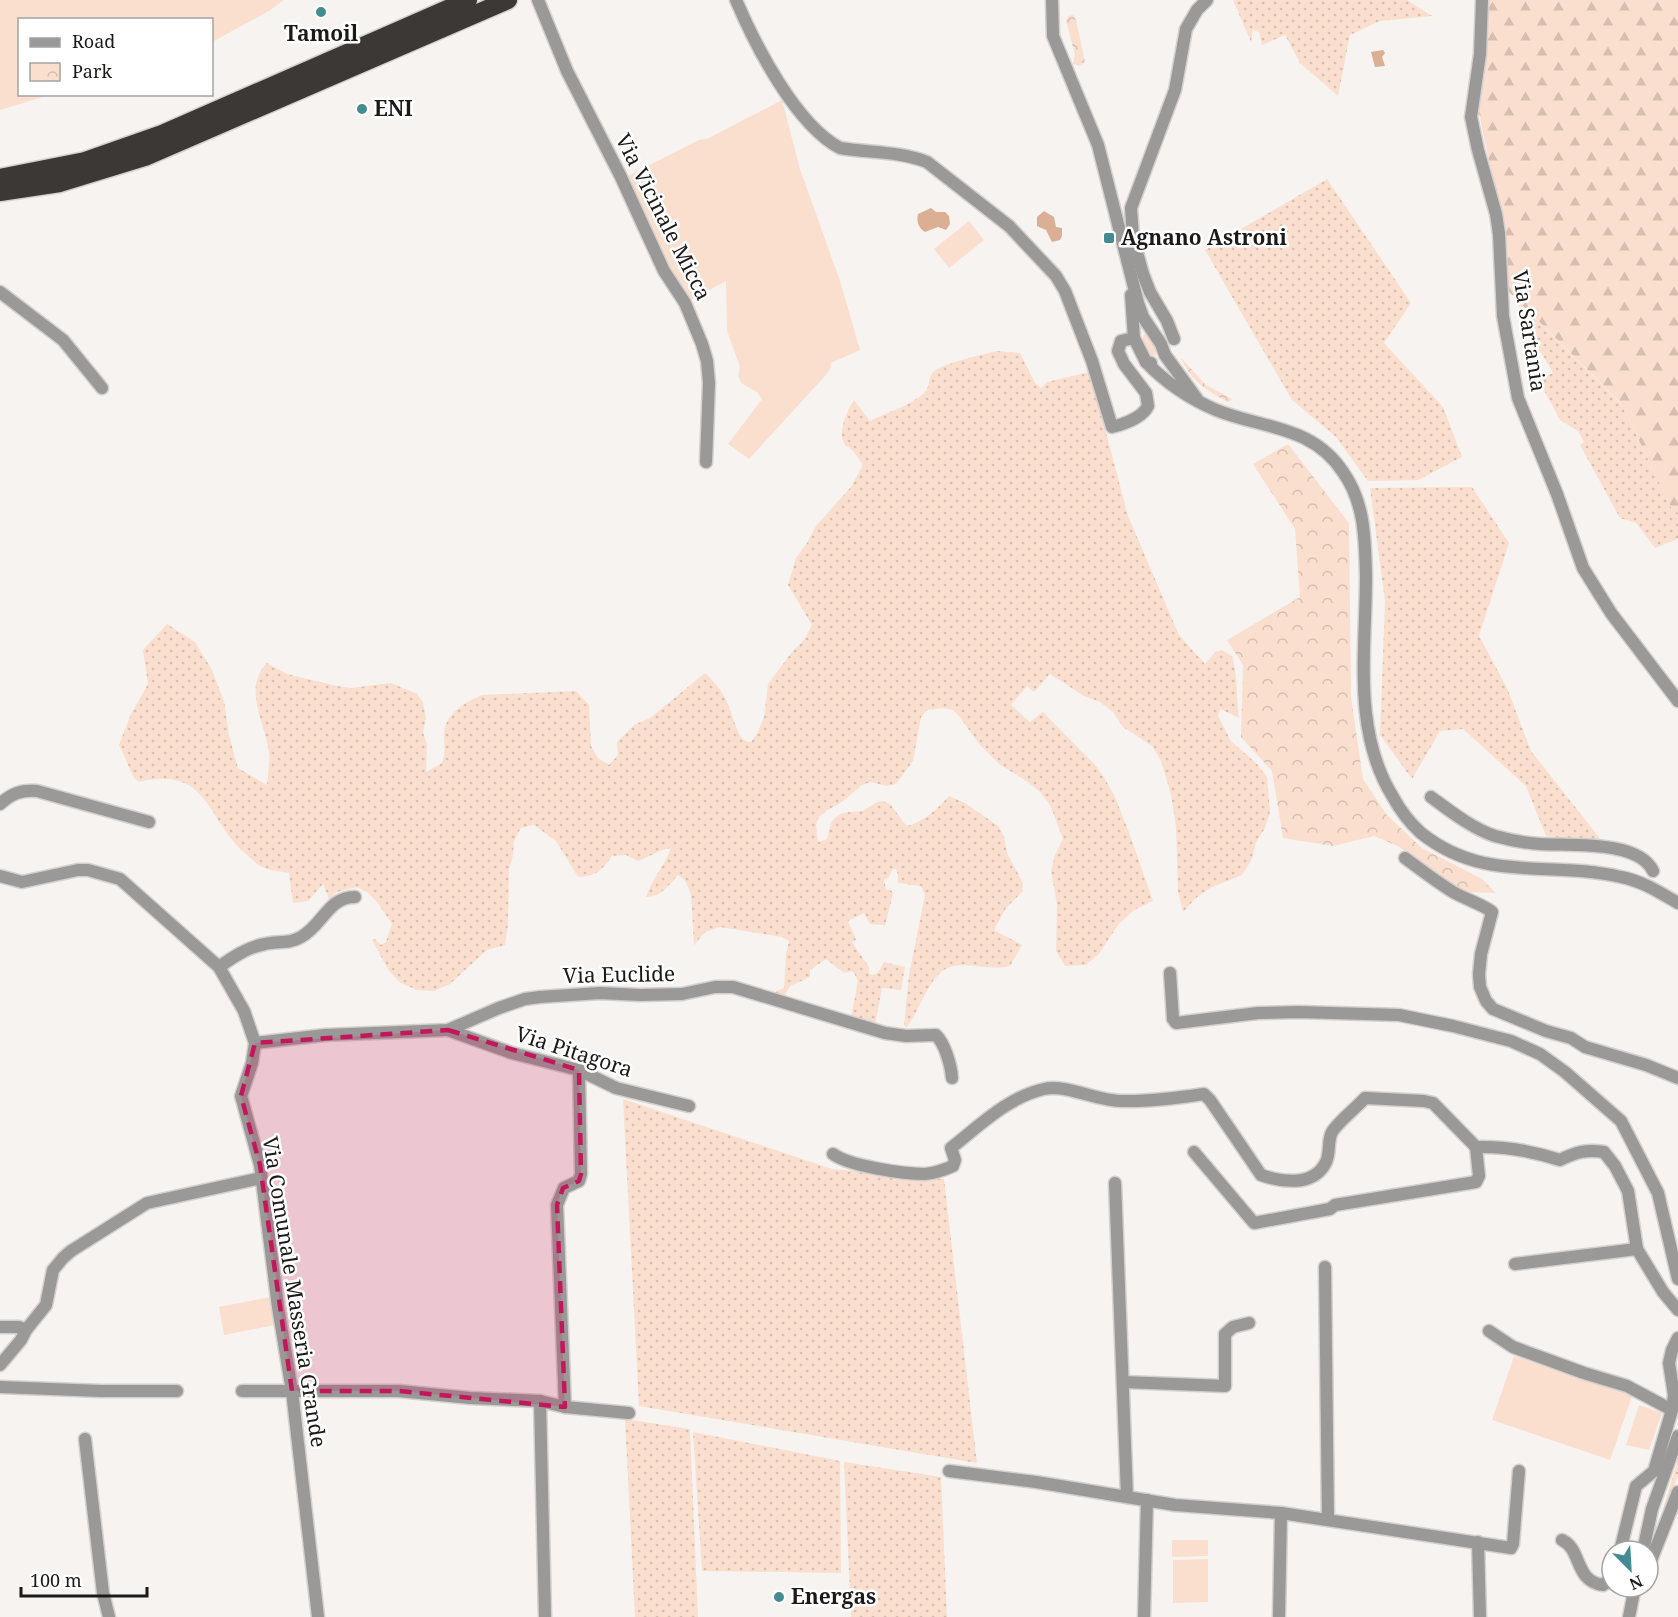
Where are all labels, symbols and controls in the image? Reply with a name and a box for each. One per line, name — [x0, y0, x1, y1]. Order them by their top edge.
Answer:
marker: Tamoil — [314, 5, 328, 19]
legend — [18, 18, 213, 96]
place label: Tamoil — [284, 19, 359, 47]
text: Road — [72, 29, 115, 53]
text: Park — [72, 59, 112, 83]
place label: ENI — [374, 94, 413, 122]
marker: ENI — [355, 102, 369, 116]
street label: Via Vicinale Micca — [610, 128, 718, 305]
place label: Agnano Astroni — [1121, 223, 1287, 251]
marker: Agnano Astroni — [1102, 231, 1116, 245]
street label: Via Sartania — [1507, 268, 1553, 394]
street label: Via Euclide — [563, 959, 675, 989]
street label: Via Pitagora — [512, 1019, 636, 1083]
street label: Via Comunale Masseria Grande — [257, 1134, 333, 1449]
north arrow — [1600, 1539, 1660, 1599]
scale bar — [21, 1560, 147, 1598]
text: 100 m — [30, 1568, 82, 1592]
text: N — [1626, 1570, 1646, 1595]
place label: Energas — [791, 1582, 876, 1610]
marker: Energas — [772, 1590, 786, 1604]

